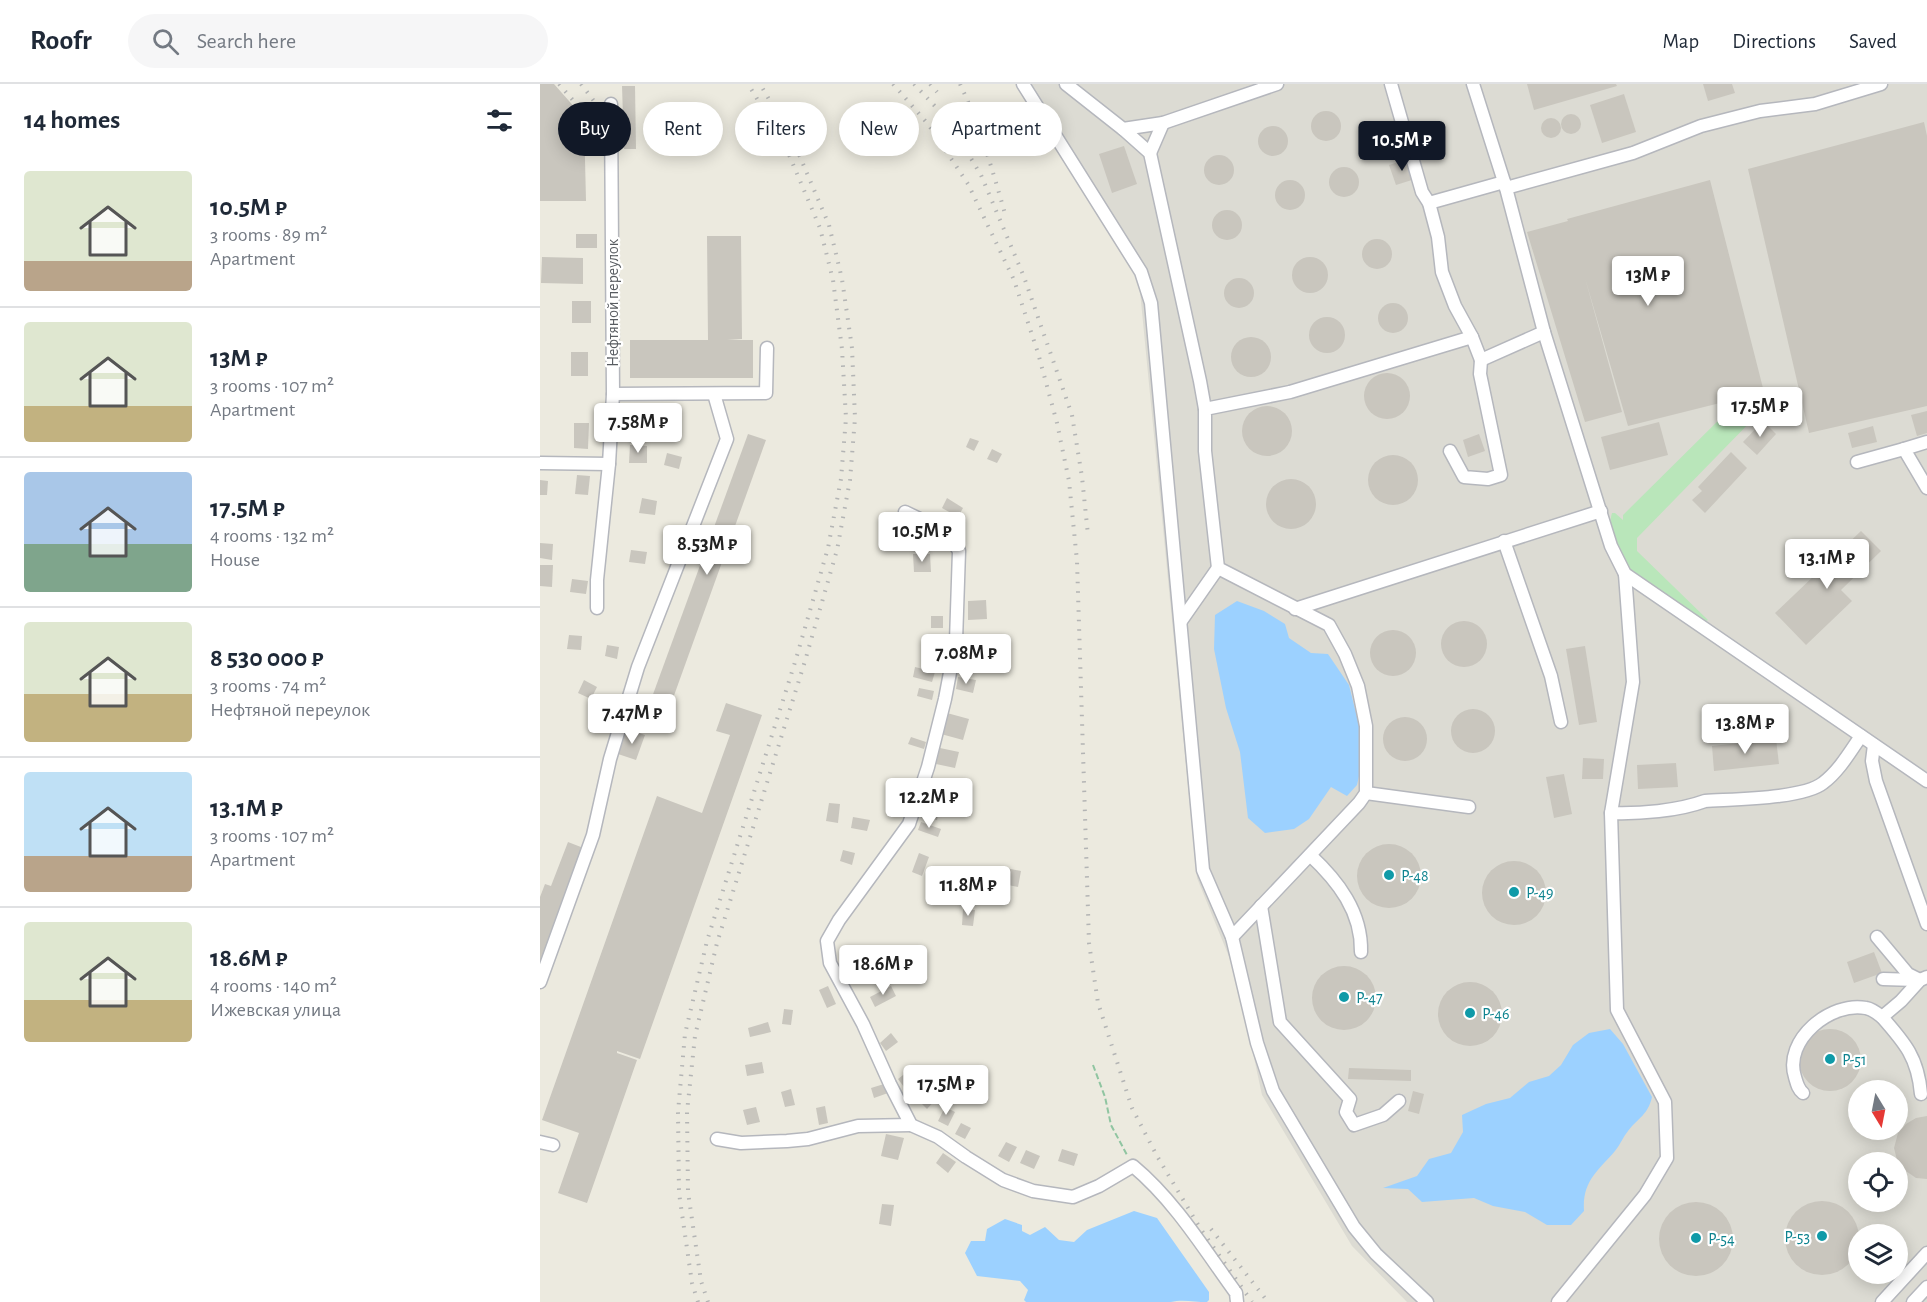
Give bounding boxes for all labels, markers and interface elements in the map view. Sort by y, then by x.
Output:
search box [128,14,548,68]
icon: search [149,25,182,58]
text: Roofr [30,27,92,55]
text: Search here [197,30,296,52]
text: Map [1663,31,1699,52]
text: Directions [1732,31,1816,52]
text: Saved [1849,31,1897,52]
chip: Buy [558,102,631,156]
chip: Rent [643,102,723,156]
chip: Filters [735,102,827,156]
chip: New [839,102,919,156]
chip: Apartment [931,102,1062,156]
icon: filters [483,104,516,137]
text: 14 homes [24,107,120,133]
pin: 10.5M ₽ [1347,121,1457,172]
text: 10.5M ₽ [1372,130,1432,150]
text: 10.5M ₽ [210,194,287,220]
icon: home [72,195,144,267]
text: 3 rooms · 89 m² [210,225,327,245]
street label: Нефтяной переулок [605,238,622,367]
text: Apartment [210,249,295,269]
pin: 13M ₽ [1606,256,1690,307]
text: 13M ₽ [1626,265,1670,285]
text: 13M ₽ [210,345,267,371]
icon: home [72,346,144,418]
text: 3 rooms · 107 m² [210,376,334,396]
pin: 17.5M ₽ [1705,387,1815,438]
text: 17.5M ₽ [1731,396,1789,416]
text: Apartment [210,400,295,420]
pin: 7.58M ₽ [583,403,693,454]
text: 7.58M ₽ [608,412,668,432]
text: 17.5M ₽ [210,495,285,521]
icon: home [72,496,144,568]
pin: 10.5M ₽ [867,512,977,563]
text: 10.5M ₽ [892,521,952,541]
pin: 8.53M ₽ [652,525,762,576]
text: 4 rooms · 132 m² [210,526,334,546]
text: 8.53M ₽ [677,534,737,554]
pin: 13.1M ₽ [1772,539,1882,590]
text: 13.1M ₽ [1799,548,1855,568]
text: House [210,550,260,570]
pin: 7.08M ₽ [911,634,1021,685]
text: 7.08M ₽ [935,643,997,663]
text: 8 530 000 ₽ [210,645,323,671]
icon: home [72,646,144,718]
text: 3 rooms · 74 m² [210,676,326,696]
pin: 7.47M ₽ [577,694,687,745]
text: Нефтяной переулок [210,700,370,720]
text: 7.47M ₽ [602,703,662,723]
pin: 13.8M ₽ [1690,704,1800,755]
text: 13.8M ₽ [1716,713,1774,733]
pin: 12.2M ₽ [874,778,984,829]
text: 12.2M ₽ [900,787,958,807]
text: 13.1M ₽ [210,795,283,821]
icon: home [72,796,144,868]
text: 3 rooms · 107 m² [210,826,334,846]
text: Apartment [210,850,295,870]
pin: 11.8M ₽ [913,866,1023,917]
marker: Р-48 [1382,868,1396,882]
place label: Р-48 [1401,868,1429,884]
text: 11.8M ₽ [939,875,997,895]
marker: Р-49 [1507,885,1521,899]
place label: Р-49 [1526,885,1554,901]
text: 18.6M ₽ [210,945,288,971]
pin: 18.6M ₽ [828,945,938,996]
icon: home [72,946,144,1018]
text: 18.6M ₽ [853,954,913,974]
text: 4 rooms · 140 m² [210,976,337,996]
marker: Р-47 [1337,990,1351,1004]
place label: Р-47 [1356,990,1383,1006]
text: Ижевская улица [210,1000,341,1020]
marker: Р-46 [1463,1006,1477,1020]
place label: Р-46 [1482,1006,1510,1022]
marker: Р-51 [1823,1052,1837,1066]
place label: Р-51 [1842,1052,1867,1068]
pin: 17.5M ₽ [891,1065,1001,1116]
text: 17.5M ₽ [917,1074,975,1094]
north arrow [1848,1080,1908,1140]
map controls [1848,1080,1908,1284]
button: locate [1848,1152,1908,1212]
button: layers [1848,1224,1908,1284]
place label: Р-53 [1784,1229,1810,1245]
marker: Р-53 [1815,1229,1829,1243]
marker: Р-54 [1689,1231,1703,1245]
place label: Р-54 [1708,1231,1735,1247]

